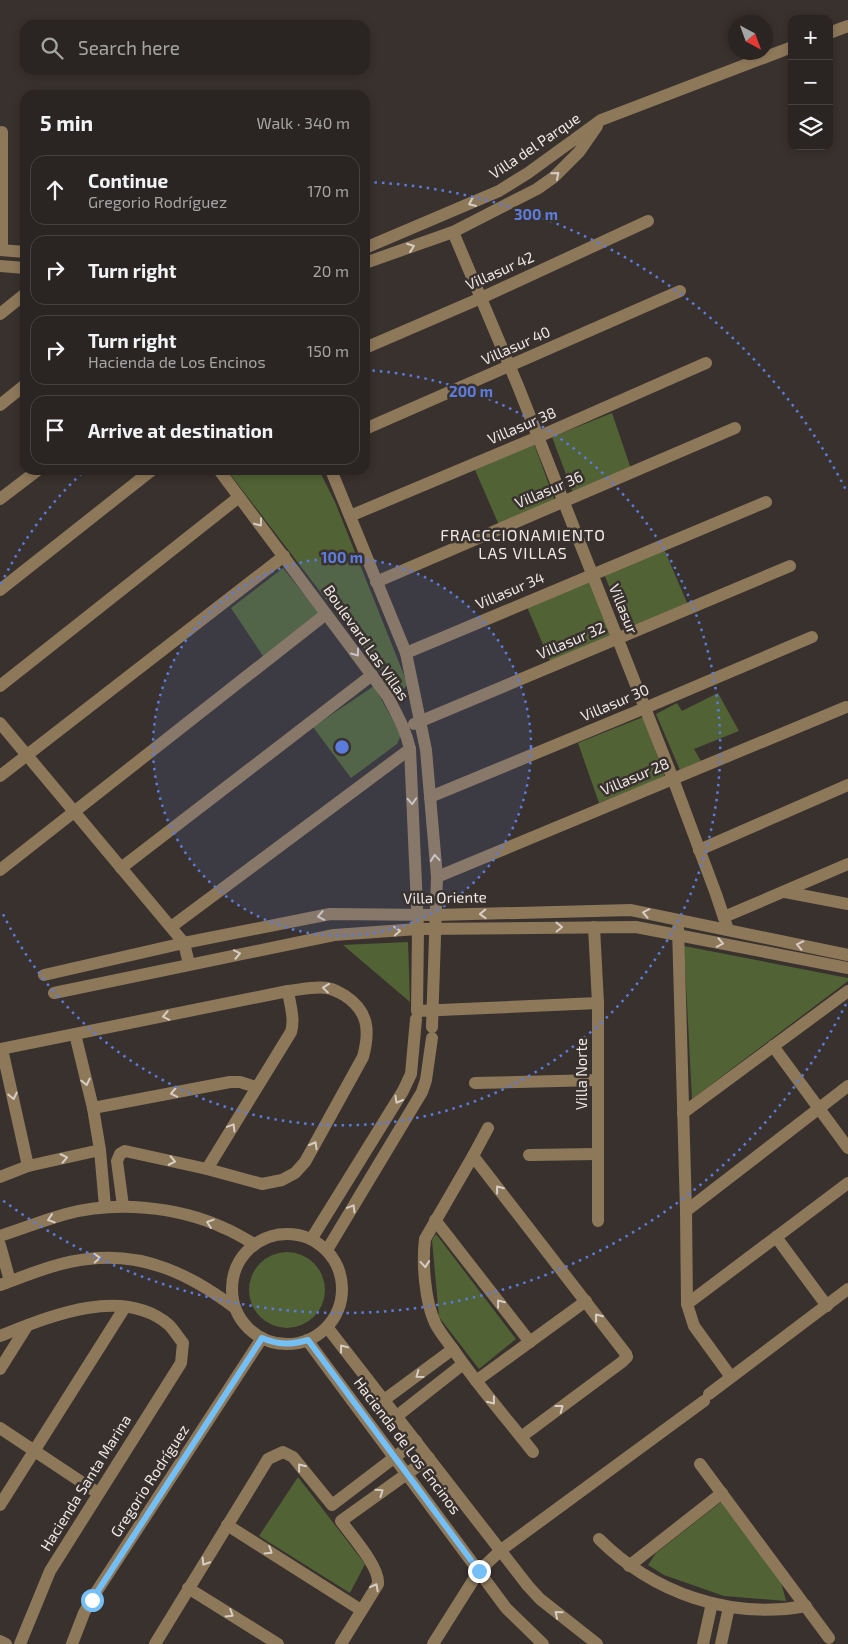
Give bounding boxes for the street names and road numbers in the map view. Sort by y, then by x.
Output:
street label: Villa del Parque [486,108,583,182]
street label: Villasur 42 [463,247,537,293]
street label: Villasur 40 [478,322,553,368]
street label: Villasur 38 [485,403,559,448]
street label: Villasur 36 [512,467,585,511]
street label: Villasur 34 [473,568,547,613]
street label: Boulevard Las Villas [320,581,413,704]
street label: Villasur [606,581,642,636]
street label: Villasur 32 [534,618,607,662]
street label: Villasur 30 [578,680,652,725]
street label: Villasur 28 [598,754,672,799]
street label: Villa Oriente [403,887,487,907]
street label: Villa Norte [572,1038,590,1110]
street label: Hacienda de Los Encinos [351,1374,465,1517]
street label: Hacienda Santa Marina [36,1411,134,1554]
street label: Gregorio Rodríguez [106,1421,192,1540]

